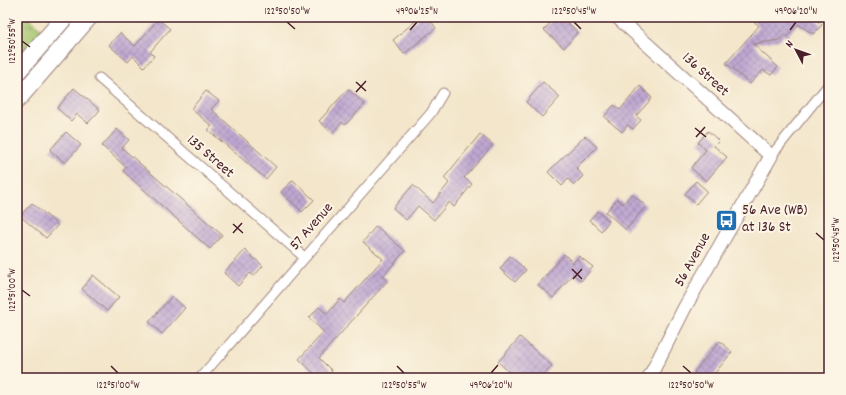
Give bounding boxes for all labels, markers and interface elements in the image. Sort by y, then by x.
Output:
text: 122°50'50"W [264,5,310,19]
text: 49°06'25"N [396,5,438,19]
text: 122°50'45"W [552,5,596,19]
text: 49°06'20"N [775,5,817,19]
text: 122°50'55"W [6,18,20,63]
north arrow [776,30,816,70]
text: N [782,37,798,52]
street label: 136 Street [676,48,734,103]
street label: 135 Street [181,130,239,184]
street label: 57 Avenue [285,198,339,256]
place label: 56 Ave (WB) at 136 St [742,200,808,239]
bus stop icon: 56 Ave (WB) at 136 St [714,207,740,233]
text: 122°50'45"W [830,218,844,262]
street label: 56 Avenue [669,229,717,291]
text: 122°51'00"W [6,268,20,312]
text: 122°51'00"W [96,379,140,393]
text: 122°50'55"W [382,379,427,393]
text: 49°06'20"N [470,379,512,393]
text: 122°50'50"W [668,379,714,393]

